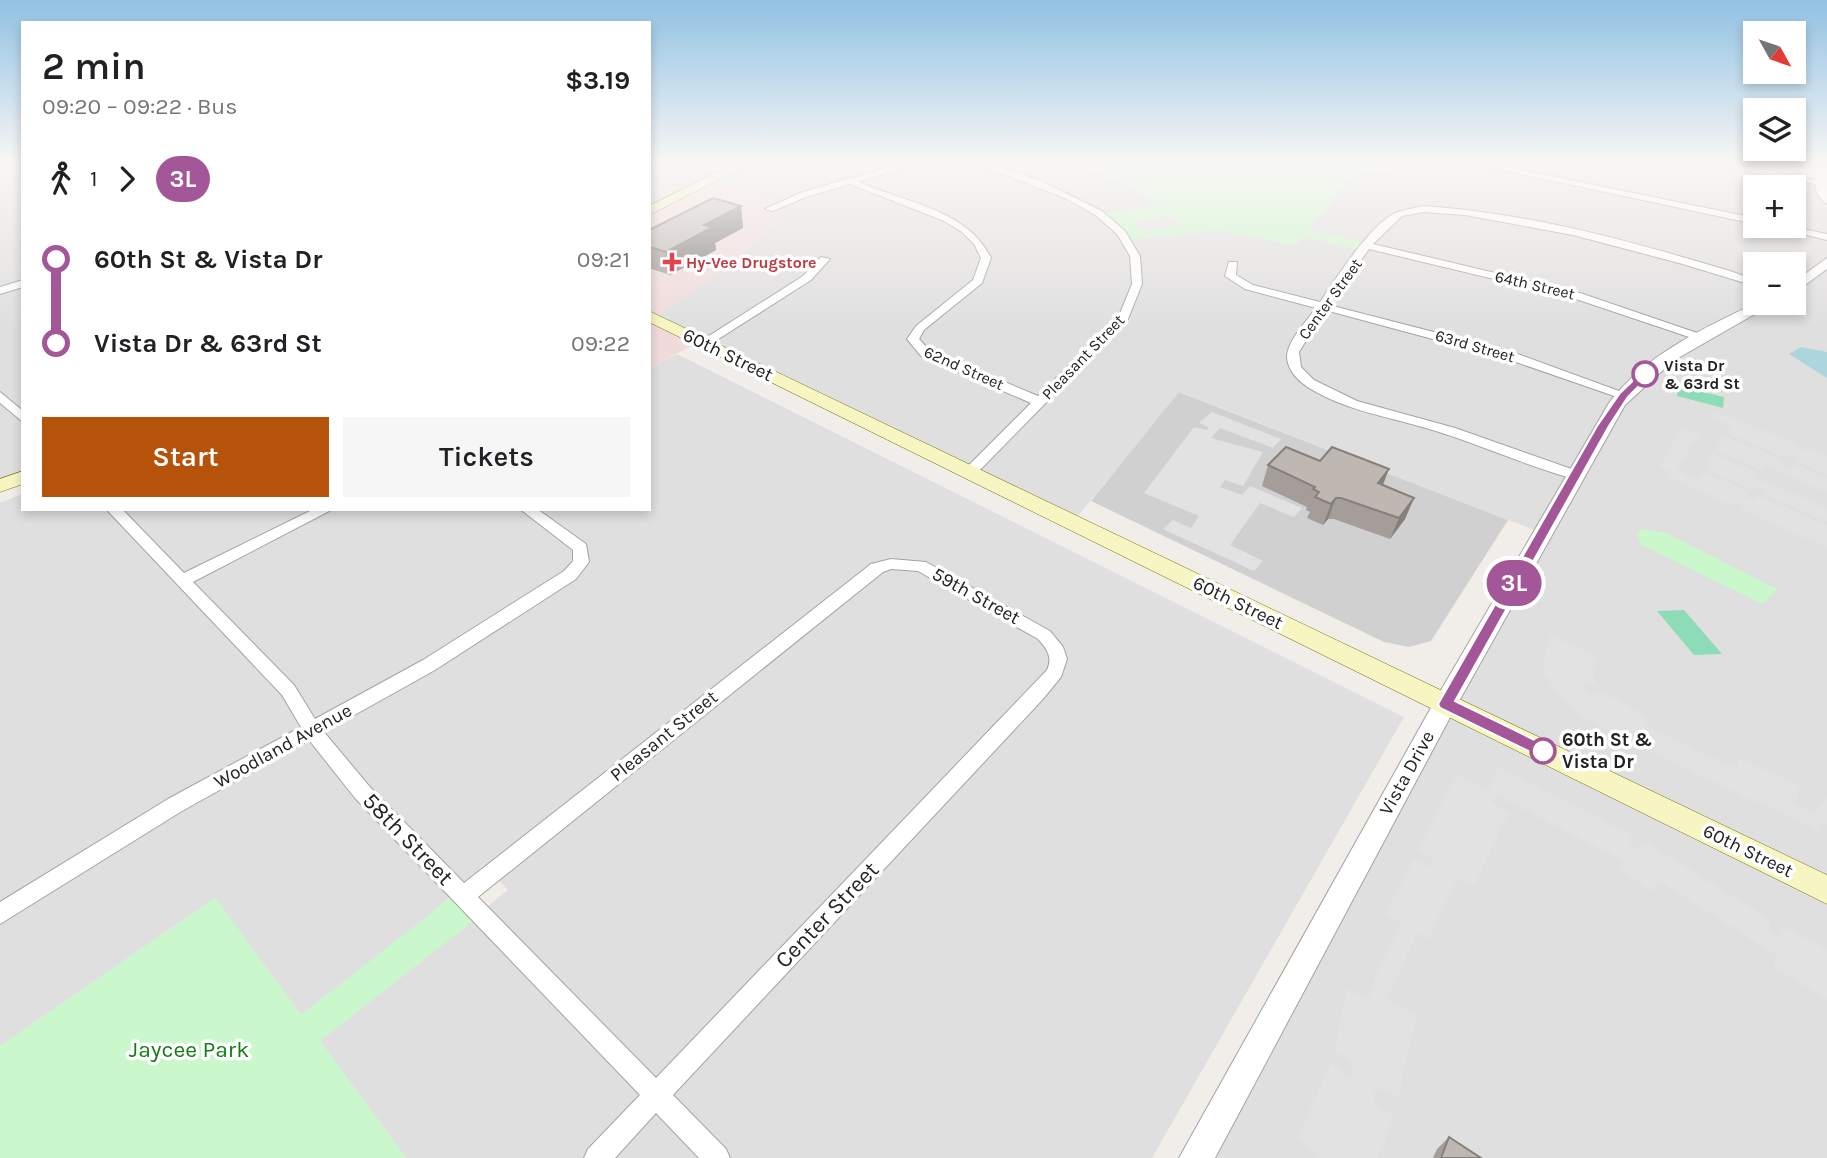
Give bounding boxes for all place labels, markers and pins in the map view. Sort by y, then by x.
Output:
place label: Hy-Vee Drugstore [686,253,817,272]
marker: Hy-Vee Drugstore [664,254,680,270]
place label: Vista Dr & 63rd St [1664,356,1740,393]
marker: Vista Dr & 63rd St [1632,361,1658,387]
place label: 60th St & Vista Dr [1562,729,1652,773]
marker: 60th St & Vista Dr [1530,738,1556,764]

